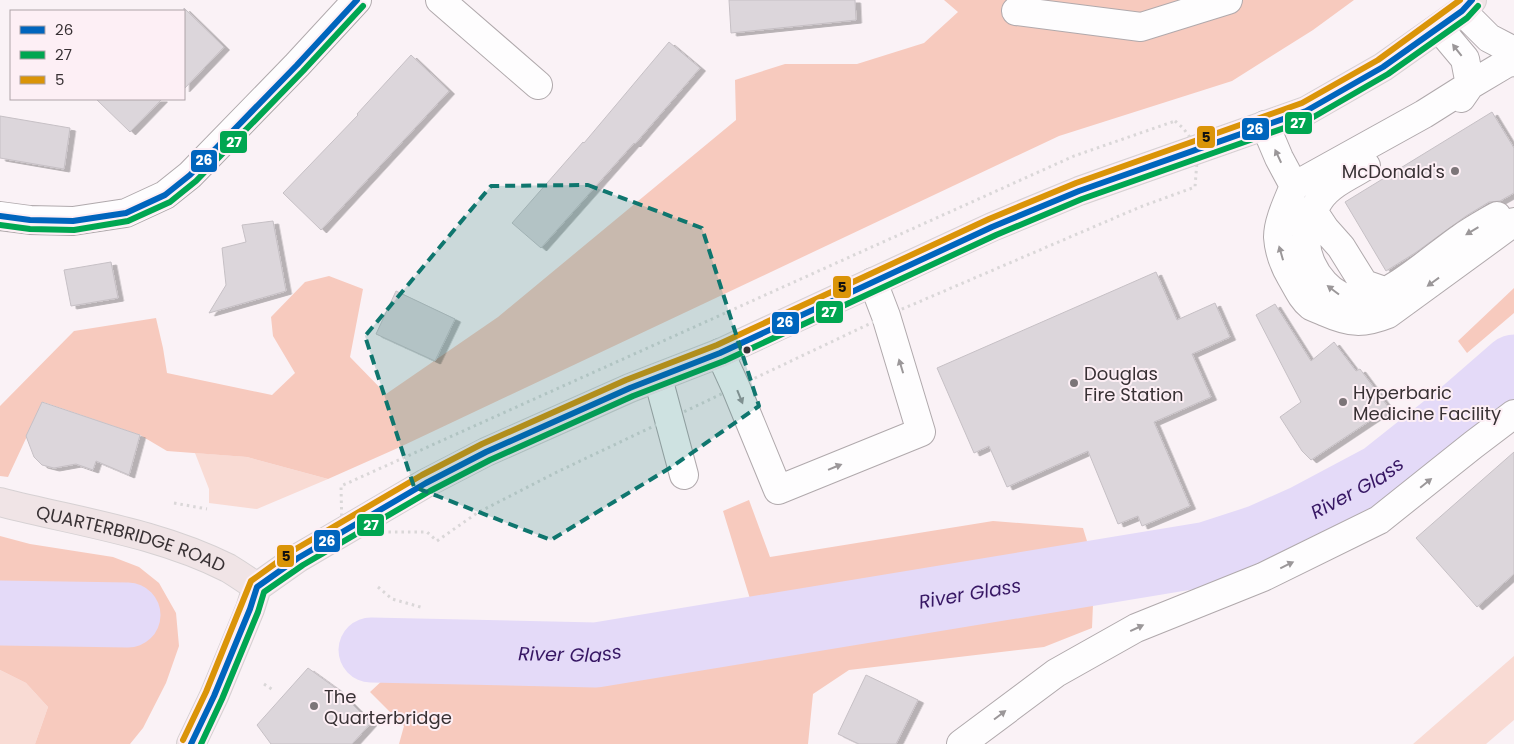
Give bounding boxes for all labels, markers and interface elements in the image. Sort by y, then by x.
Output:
legend [10,10,185,100]
text: 26 [55,19,73,40]
text: 27 [55,44,72,65]
one-way arrow [1452,44,1463,57]
text: 5 [55,69,64,90]
line badge: 27 [1284,111,1313,135]
text: 27 [1290,113,1306,133]
line badge: 26 [1241,117,1270,141]
text: 26 [1247,119,1264,139]
line badge: 5 [1196,125,1216,149]
text: 5 [1201,127,1211,147]
line badge: 27 [219,130,248,154]
text: 27 [226,132,242,152]
line badge: 26 [190,149,218,173]
one-way arrow [1274,149,1282,163]
text: 26 [196,150,213,170]
place label: McDonald's [1342,159,1445,184]
marker: McDonald's [1449,165,1461,177]
one-way arrow [1466,226,1479,235]
one-way arrow [1277,245,1285,260]
line badge: 5 [832,275,852,299]
text: 5 [837,277,847,297]
one-way arrow [1426,277,1440,287]
one-way arrow [1326,285,1340,295]
line badge: 27 [815,300,844,324]
text: 27 [821,302,837,322]
line badge: 26 [771,311,800,335]
text: 26 [777,312,794,332]
unlabelled marker [742,345,752,355]
one-way arrow [897,359,905,374]
place label: Douglas Fire Station [1084,361,1184,407]
marker: Douglas Fire Station [1068,377,1080,389]
place label: Hyperbaric Medicine Facility [1353,380,1501,426]
one-way arrow [736,390,744,404]
marker: Hyperbaric Medicine Facility [1337,396,1349,408]
water label: River Glass [1306,450,1409,525]
one-way arrow [828,463,842,471]
one-way arrow [1419,477,1432,488]
street label: QUARTERBRIDGE ROAD [34,499,230,578]
line badge: 27 [356,513,385,537]
text: 27 [363,515,379,535]
line badge: 26 [313,529,341,553]
text: 26 [319,531,336,551]
line badge: 5 [276,544,295,568]
text: 5 [281,546,291,566]
one-way arrow [1280,561,1294,569]
water label: River Glass [917,572,1023,615]
one-way arrow [1130,624,1144,632]
water label: River Glass [518,637,624,669]
place label: The Quarterbridge [324,684,452,730]
marker: The Quarterbridge [308,700,320,712]
one-way arrow [993,710,1007,720]

